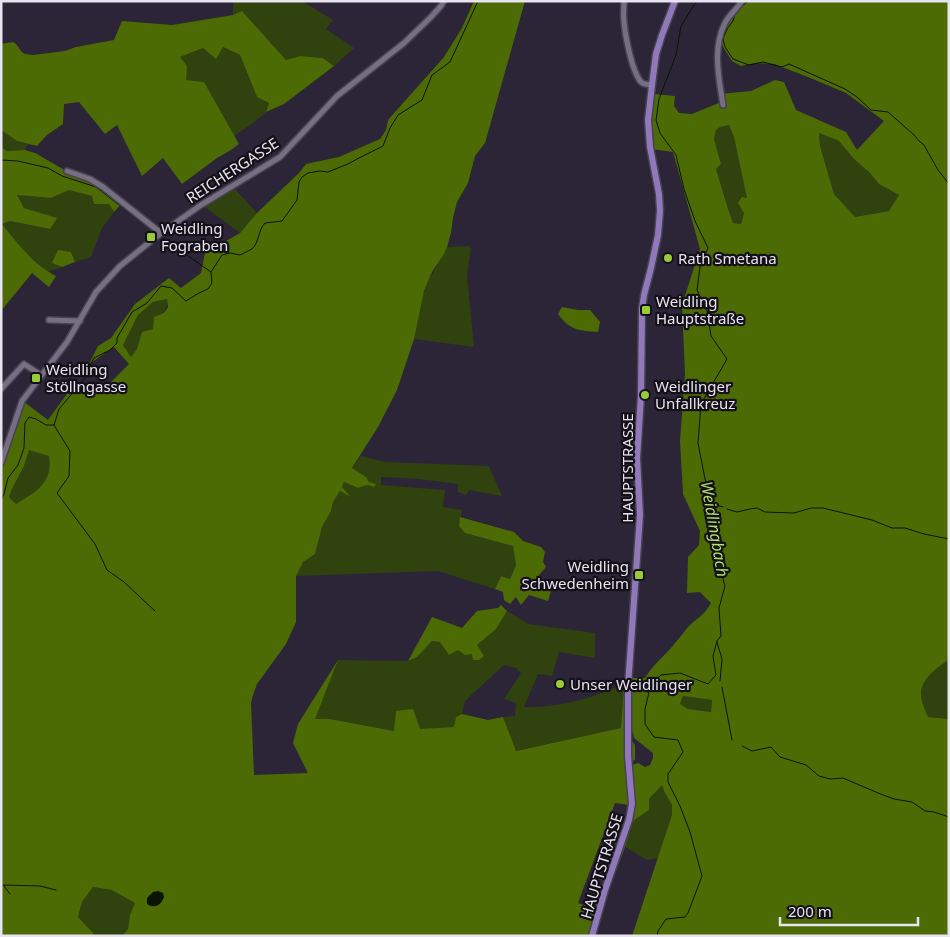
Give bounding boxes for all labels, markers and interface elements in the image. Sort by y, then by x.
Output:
street label: REICHERGASSE [182,133,282,207]
place label: Weidling Fograben [161,218,228,255]
marker: Weidling Fograben [145,231,157,243]
place label: Rath Smetana [678,248,777,268]
marker: Rath Smetana [662,252,674,264]
place label: Weidling Hauptstraße [656,291,744,328]
marker: Weidling Hauptstraße [640,304,652,316]
place label: Weidling Stöllngasse [46,359,126,396]
marker: Weidling Stöllngasse [30,372,42,384]
place label: Weidlinger Unfallkreuz [655,376,735,413]
marker: Weidlinger Unfallkreuz [639,389,651,401]
street label: HAUPTSTRASSE [617,413,637,523]
water label: Weidlingbach [696,480,734,578]
place label: Weidling Schwedenheim [521,556,629,593]
marker: Weidling Schwedenheim [633,569,645,581]
place label: Unser Weidlinger [570,674,692,694]
marker: Unser Weidlinger [554,678,566,690]
street label: HAUPTSTRASSE [575,811,627,921]
scale bar [780,894,918,926]
text: 200 m [788,901,832,921]

